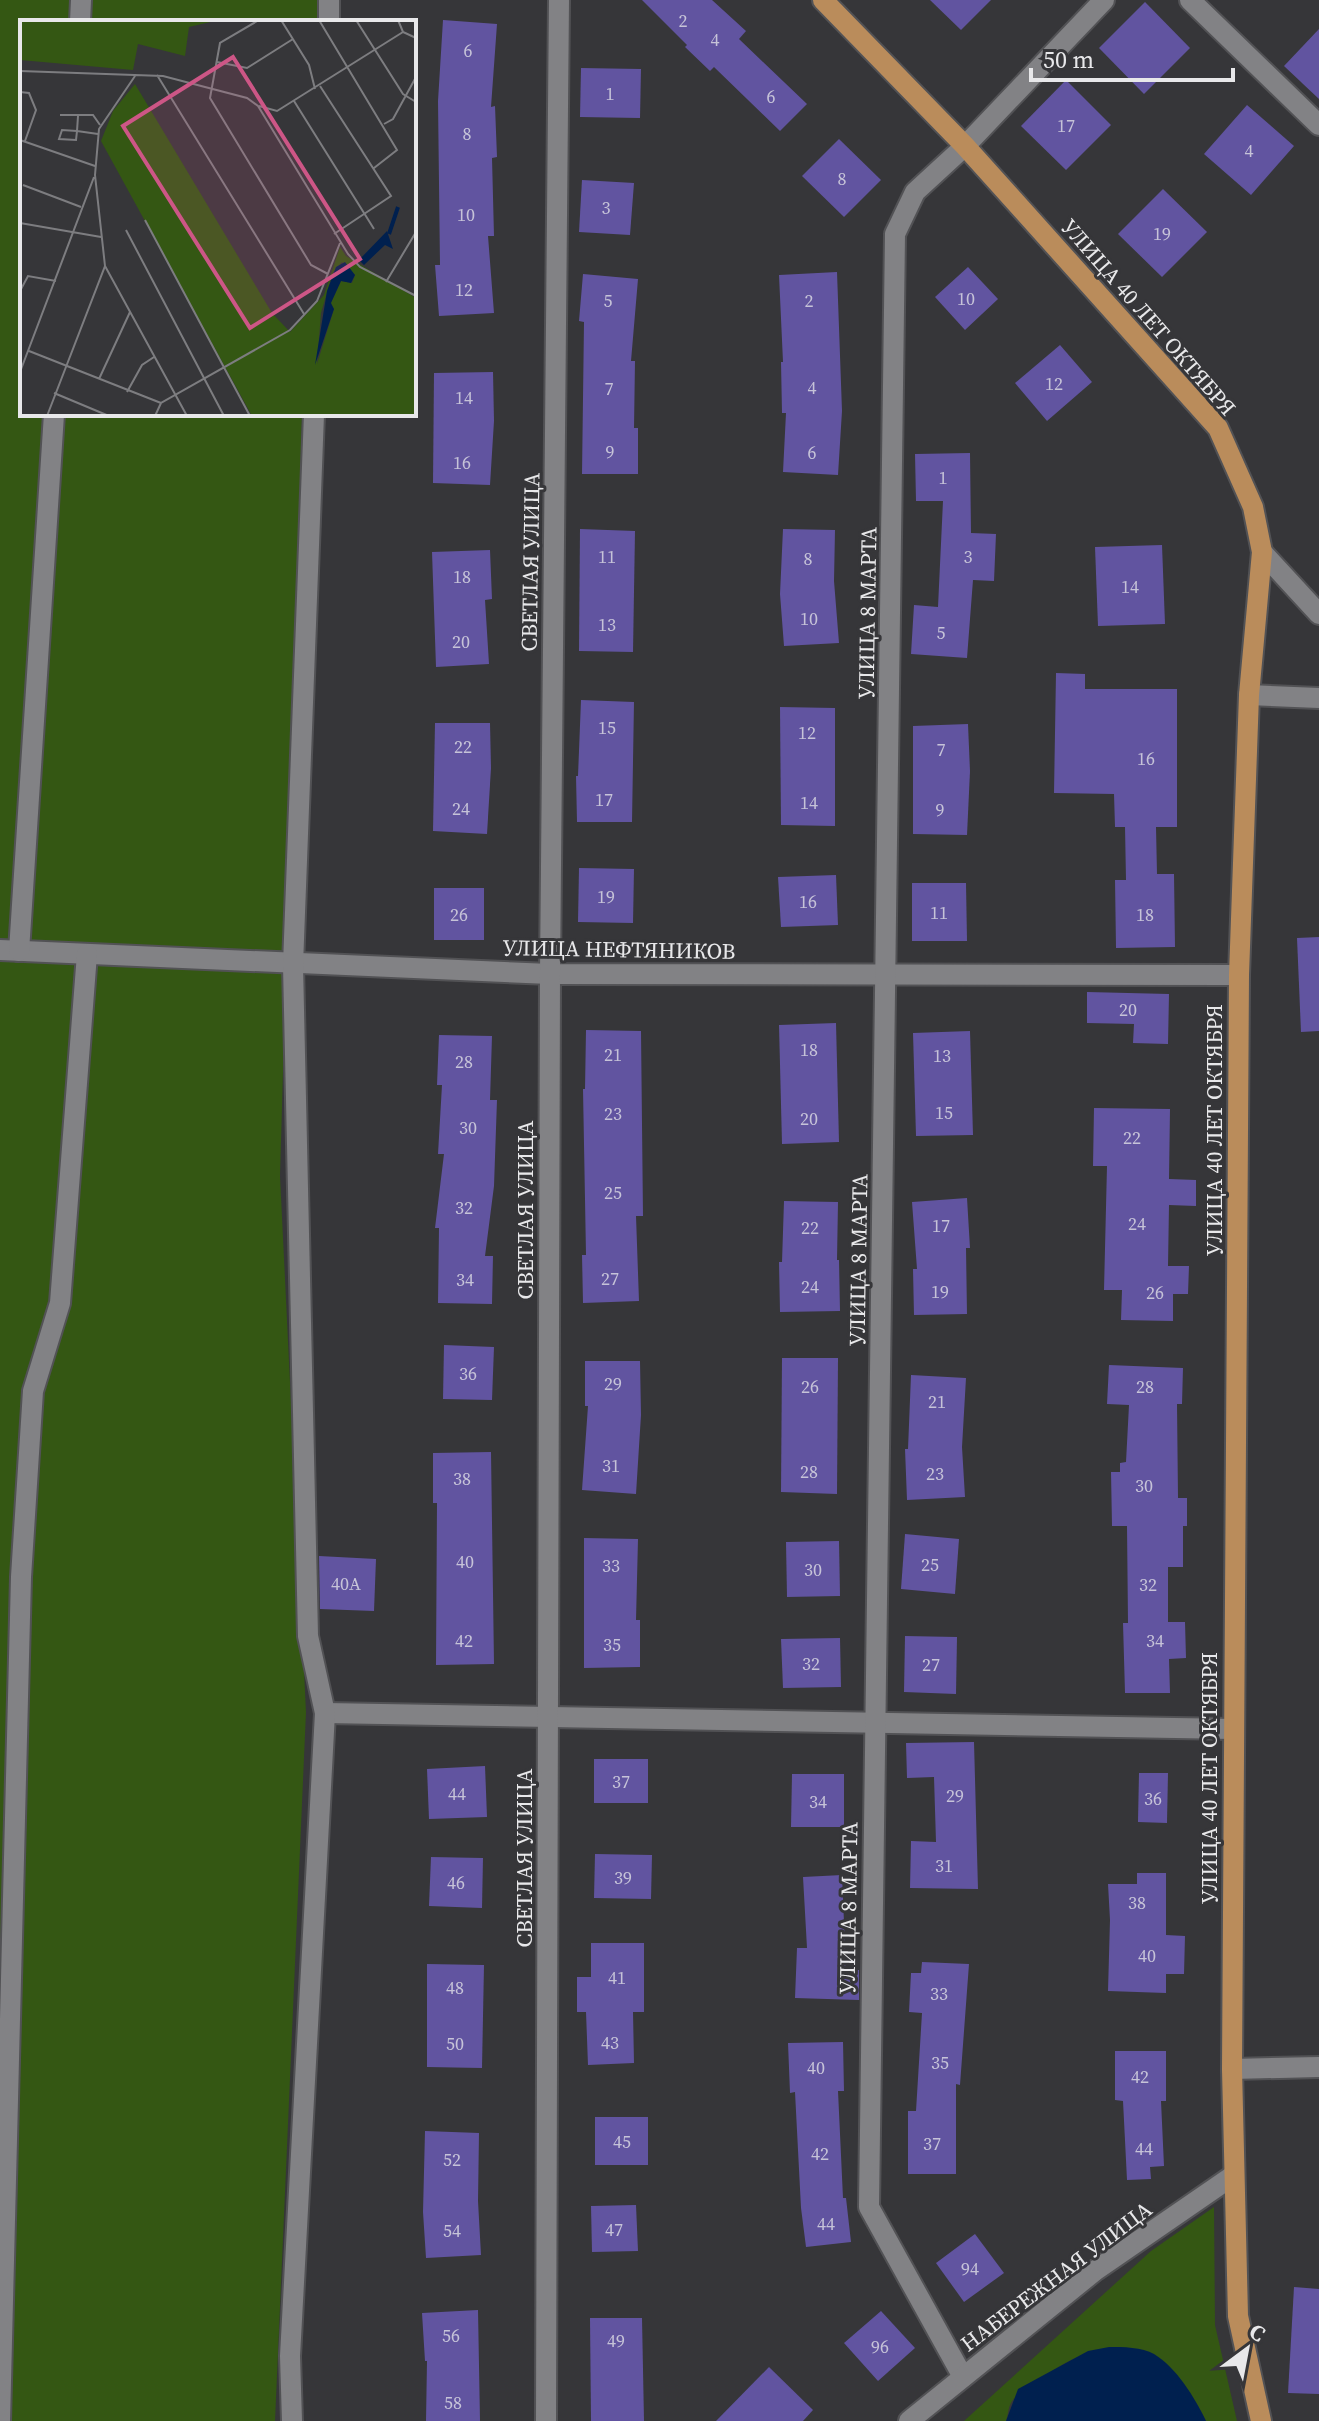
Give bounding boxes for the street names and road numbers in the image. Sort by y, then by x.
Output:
street label: УЛИЦА 40 ЛЕТ ОКТЯБРЯ [1055,212,1243,422]
street label: СВЕТЛАЯ УЛИЦА [513,472,547,652]
street label: УЛИЦА 8 МАРТА [850,526,884,699]
street label: УЛИЦА НЕФТЯНИКОВ [502,932,736,966]
street label: УЛИЦА 40 ЛЕТ ОКТЯБРЯ [1199,1004,1229,1256]
street label: СВЕТЛАЯ УЛИЦА [510,1120,540,1300]
street label: УЛИЦА 8 МАРТА [841,1173,875,1346]
street label: УЛИЦА 40 ЛЕТ ОКТЯБРЯ [1194,1652,1224,1904]
street label: СВЕТЛАЯ УЛИЦА [509,1768,539,1948]
street label: УЛИЦА 8 МАРТА [831,1821,865,1994]
street label: НАБЕРЕЖНАЯ УЛИЦА [954,2194,1158,2358]

